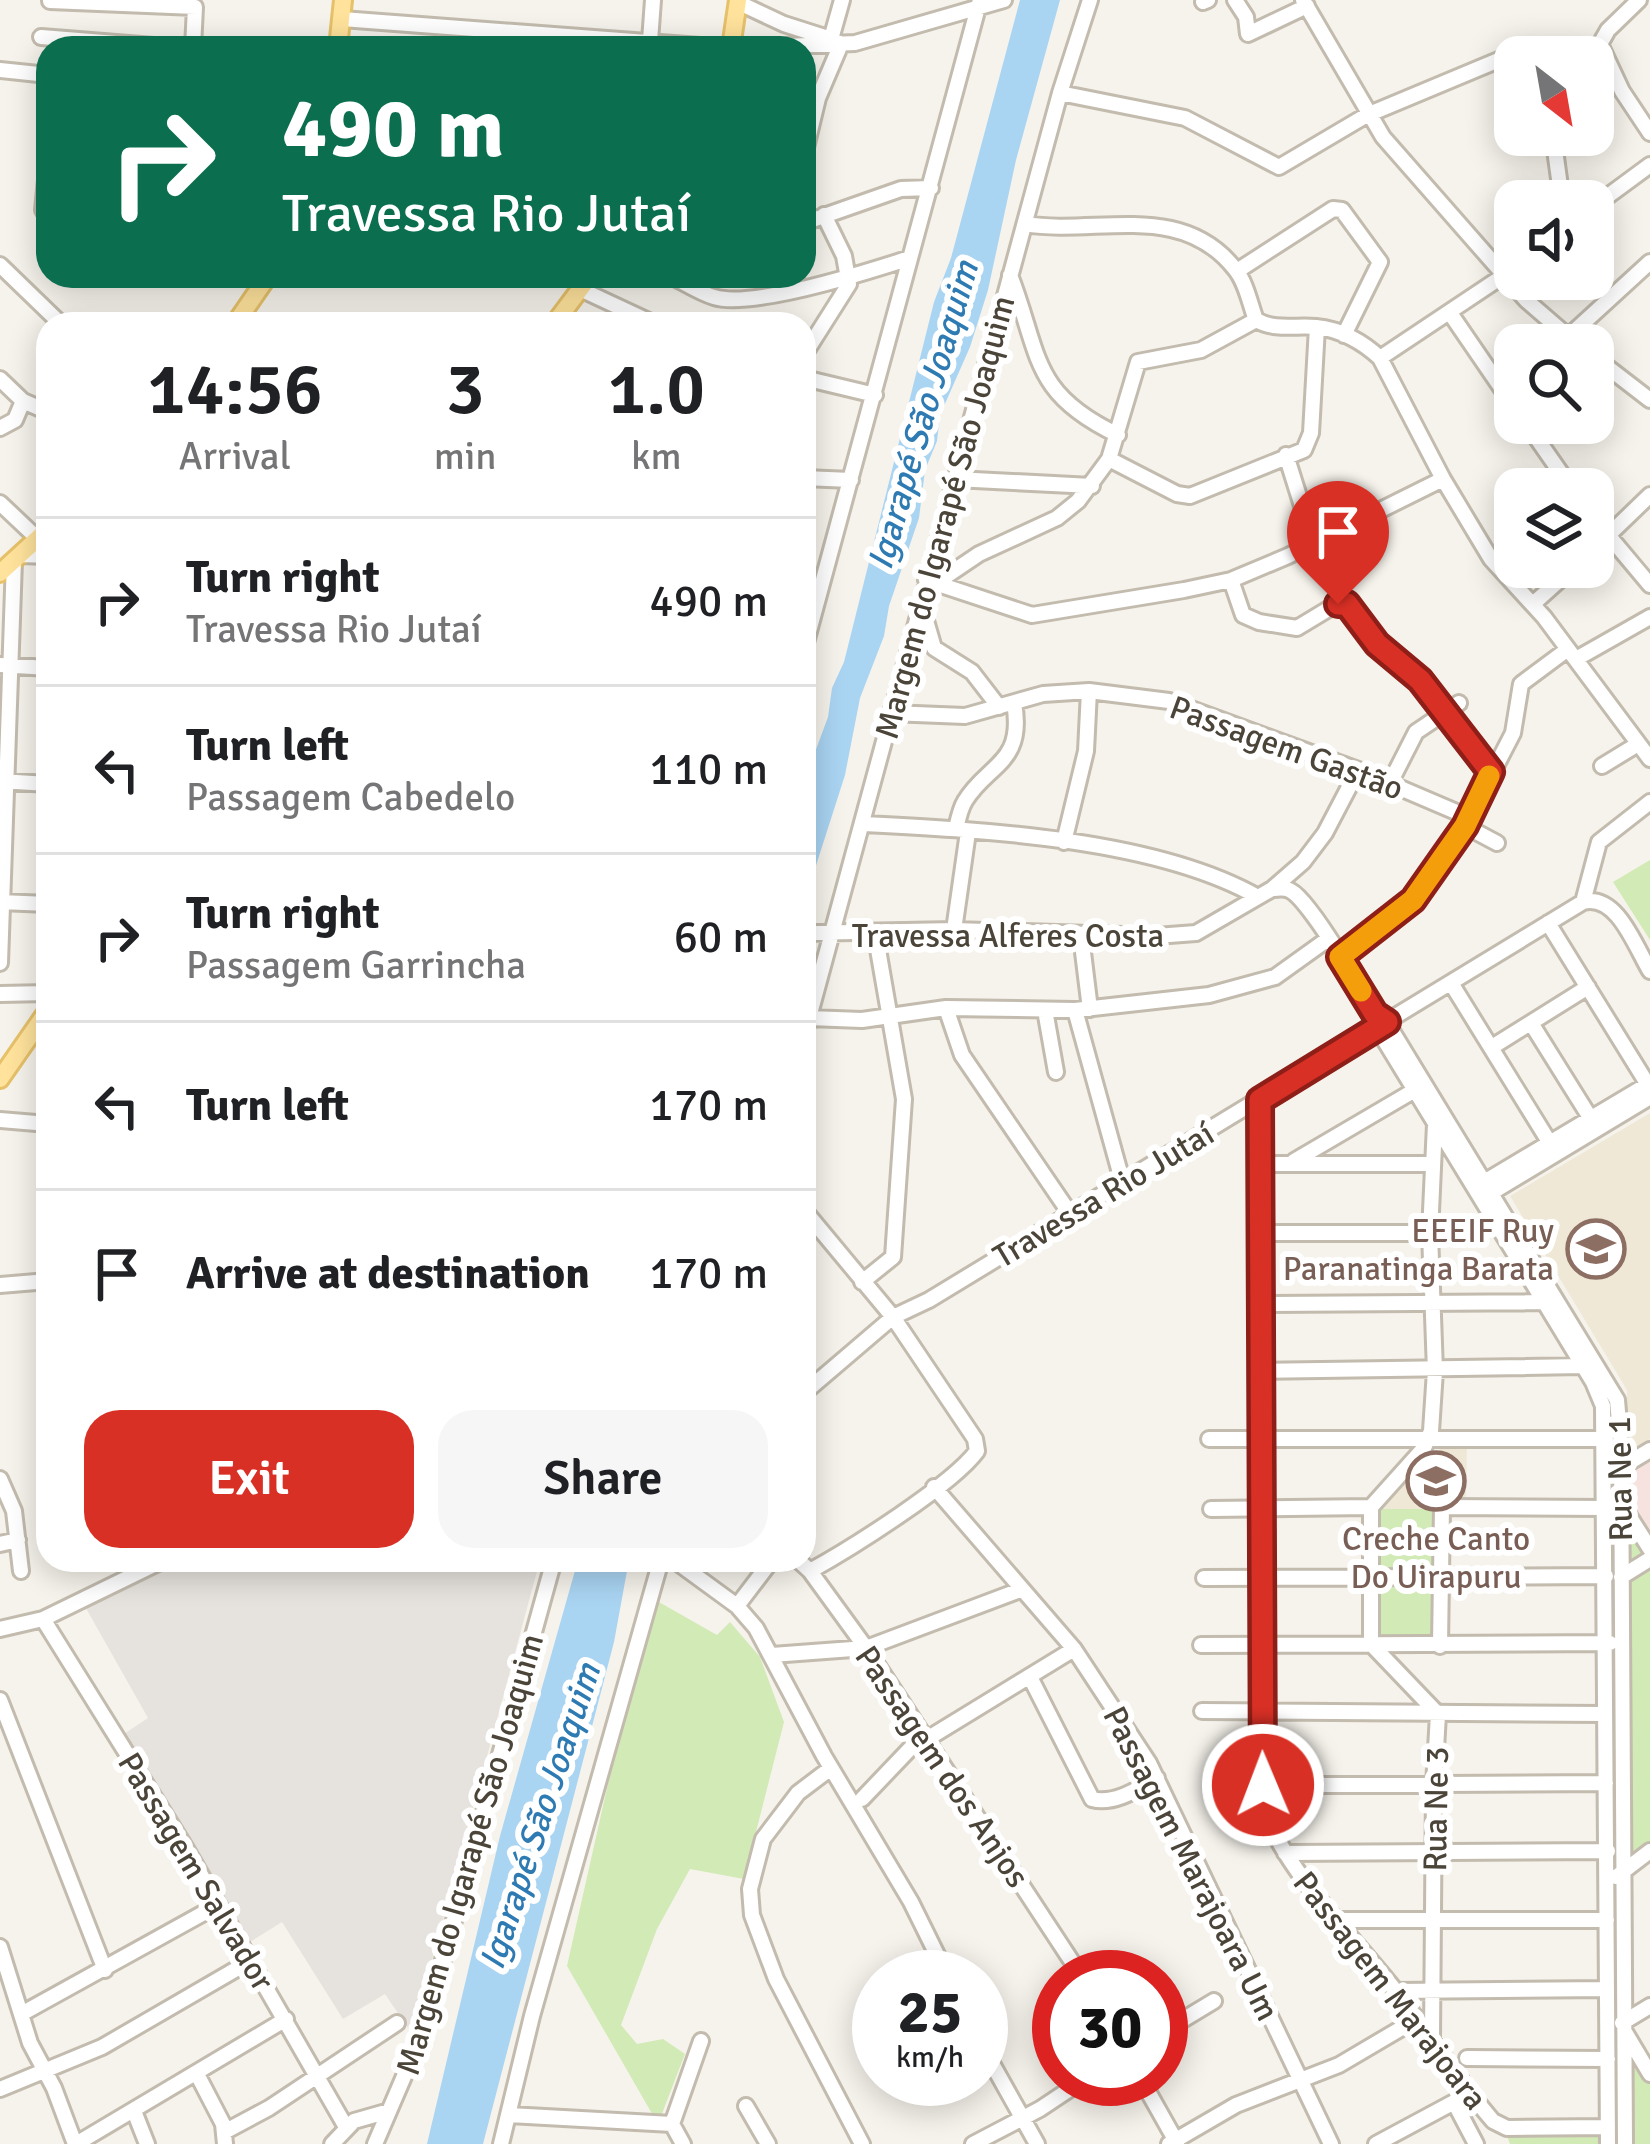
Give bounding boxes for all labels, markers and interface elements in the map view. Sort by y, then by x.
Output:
north arrow [1494,36,1614,156]
map controls [1494,36,1614,588]
text: 490 m [282,77,504,181]
icon: right [84,84,240,240]
text: Travessa Rio Jutaí [282,180,691,247]
button: sound [1494,180,1614,300]
water label: Igarapé São Joaquim [858,255,989,575]
street label: Margem do Igarapé São Joaquim [867,291,1024,743]
button: search [1494,324,1614,444]
text: 14:56 [147,345,323,434]
text: 3 [446,345,485,434]
text: 1.0 [607,345,705,434]
text: Arrival [179,432,291,480]
text: min [434,432,497,480]
text: km [631,432,682,480]
button: layers [1494,468,1614,588]
pin [1287,481,1389,604]
icon: arrive [1305,499,1371,565]
text: Turn right [186,550,380,605]
icon: right [84,569,150,635]
text: 490 m [649,574,768,629]
text: Travessa Rio Jutaí [186,605,482,653]
street label: Passagem Gastão [1164,687,1409,810]
text: Turn left [186,718,349,773]
icon: left [84,737,150,803]
text: 110 m [649,742,768,797]
text: Passagem Cabedelo [186,773,515,821]
text: Turn right [186,886,380,941]
icon: right [84,905,150,971]
text: 60 m [674,910,768,965]
street label: Travessa Alferes Costa [852,916,1164,957]
text: Passagem Garrincha [186,941,526,989]
icon: left [84,1073,150,1139]
text: Turn left [186,1078,349,1133]
text: 170 m [649,1078,768,1133]
street label: Travessa Rio Jutaí [986,1113,1222,1277]
place label: EEEIF Ruy Paranatinga Barata [1283,1211,1555,1290]
school or university icon: EEEIF Ruy Paranatinga Barata [1565,1218,1627,1280]
icon: arrive [84,1241,150,1307]
text: Arrive at destination [186,1246,590,1301]
text: 170 m [649,1246,768,1301]
button: Exit [84,1410,414,1548]
button: Share [438,1410,768,1548]
street label: Rua Ne 1 [1599,1416,1642,1542]
school or university icon: Creche Canto Do Uirapuru [1405,1450,1467,1512]
place label: Creche Canto Do Uirapuru [1342,1519,1530,1598]
street label: Margem do Igarapé São Joaquim [388,1629,553,2080]
street label: Passagem dos Anjos [846,1638,1038,1896]
water label: Igarapé São Joaquim [470,1657,611,1975]
street label: Passagem Marajoara Um [1094,1700,1288,2028]
position arrow [1200,1722,1326,1848]
street label: Passagem Salvador [108,1745,283,1998]
street label: Rua Ne 3 [1415,1746,1458,1872]
street label: Passagem Marajoara [1284,1863,1496,2118]
speed limit sign: 30 [1032,1950,1188,2106]
text: 25 [898,1976,962,2050]
text: km/h [896,2039,964,2076]

